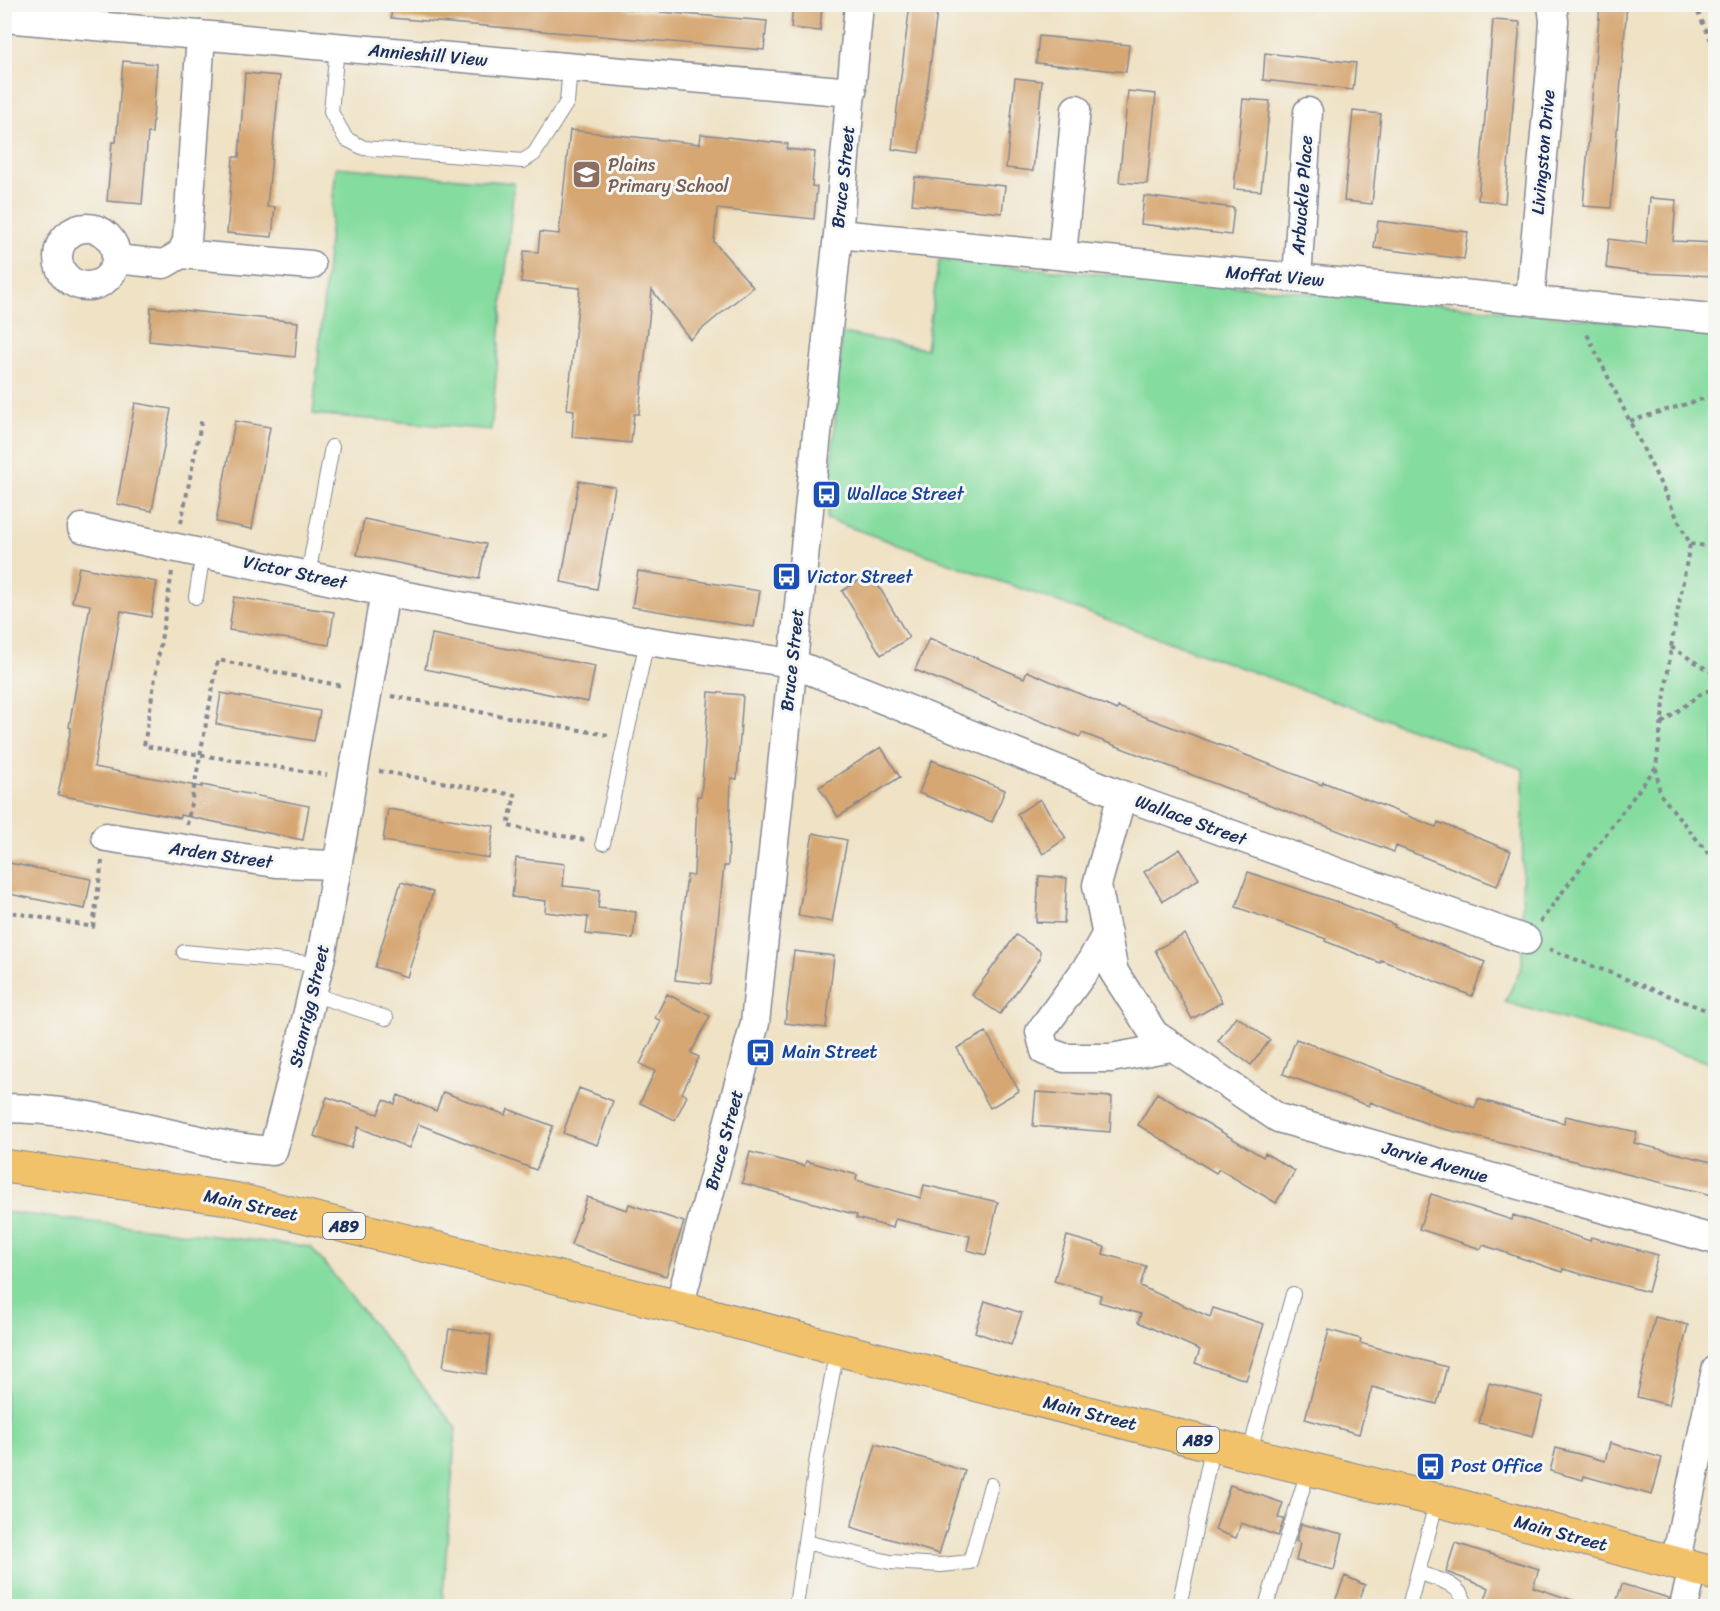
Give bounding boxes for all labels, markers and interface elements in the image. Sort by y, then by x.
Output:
street label: Annieshill View [366,34,489,76]
street label: Livingston Drive [1522,88,1564,216]
street label: Bruce Street [822,124,864,230]
street label: Arbuckle Place [1282,134,1322,257]
place label: Plains Primary School [608,149,730,202]
school or university icon: Plains Primary School [571,159,603,191]
street label: Moffat View [1224,256,1326,296]
bus stop icon: Wallace Street [810,478,842,510]
place label: Wallace Street [847,478,965,510]
street label: Victor Street [240,545,351,599]
bus stop icon: Victor Street [770,561,802,593]
place label: Victor Street [807,561,913,593]
street label: Bruce Street [771,607,813,713]
street label: Wallace Street [1131,785,1252,855]
street label: Arden Street [166,832,276,878]
street label: Stanrigg Street [279,941,339,1071]
bus stop icon: Main Street [745,1036,777,1068]
place label: Main Street [782,1036,878,1068]
street label: Bruce Street [695,1086,753,1194]
street label: Jarvie Avenue [1377,1131,1492,1192]
street label: Main Street [201,1179,301,1231]
road number: A89 [323,1213,365,1239]
street label: Main Street [1040,1386,1140,1440]
road number: A89 [1177,1427,1219,1453]
bus stop icon: Post Office [1414,1450,1446,1482]
place label: Post Office [1451,1450,1543,1482]
street label: Main Street [1511,1505,1611,1561]

